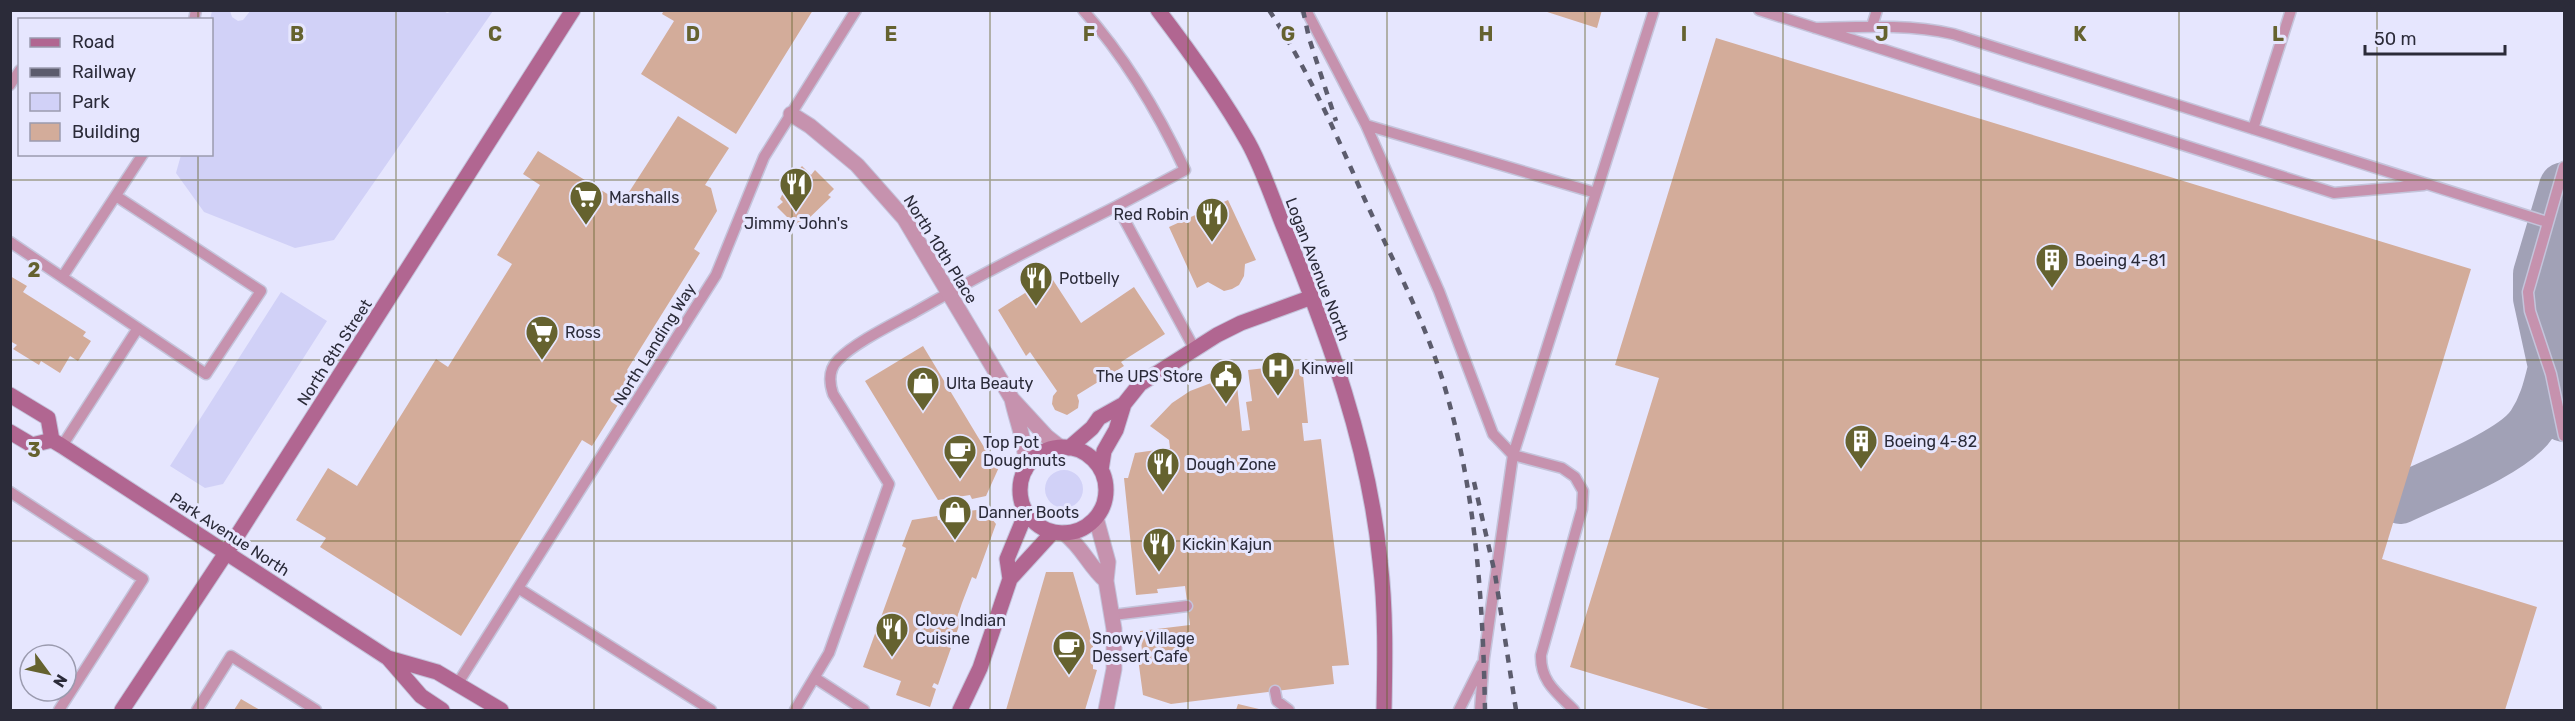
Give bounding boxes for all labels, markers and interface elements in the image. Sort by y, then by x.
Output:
legend [18,18,213,156]
scale bar [2365,18,2504,56]
text: B [290,22,304,46]
text: C [488,22,502,46]
text: D [686,22,700,46]
text: E [885,22,897,46]
text: F [1083,22,1095,46]
text: G [1281,22,1295,46]
text: H [1479,22,1493,46]
text: I [1681,22,1687,46]
text: J [1875,22,1889,46]
text: K [2073,22,2087,46]
text: L [2272,22,2284,46]
text: 50 m [2374,28,2417,50]
text: Road [72,31,115,53]
text: Railway [72,61,136,83]
text: Park [72,91,110,113]
text: Building [72,121,140,143]
restaurant icon: Jimmy John's [778,166,814,213]
supermarket icon: Marshalls [568,179,604,226]
place label: Marshalls [609,188,679,207]
street label: North 10th Place [900,192,982,307]
street label: Logan Avenue North [1281,195,1354,344]
restaurant icon: Red Robin [1194,196,1230,243]
place label: Red Robin [1114,205,1189,224]
place label: Jimmy John's [744,214,848,233]
building icon: Boeing 4-81 [2034,242,2070,289]
place label: Boeing 4-81 [2075,251,2166,270]
text: 2 [28,258,41,282]
restaurant icon: Potbelly [1018,260,1054,307]
place label: Potbelly [1059,269,1120,288]
street label: North Landing Way [609,280,700,409]
street label: North 8th Street [293,296,376,409]
supermarket icon: Ross [524,314,560,361]
place label: Ross [565,323,601,342]
hospital icon: Kinwell [1260,350,1296,397]
public building icon: The UPS Store [1208,358,1244,405]
place label: Kinwell [1301,359,1353,378]
shop icon: Ulta Beauty [905,365,941,412]
place label: The UPS Store [1096,367,1203,386]
place label: Ulta Beauty [946,374,1033,393]
building icon: Boeing 4-82 [1843,423,1879,470]
place label: Boeing 4-82 [1884,432,1977,451]
cafe icon: Top Pot Doughnuts [942,433,978,480]
place label: Top Pot Doughnuts [983,433,1066,470]
text: 3 [27,438,41,462]
restaurant icon: Dough Zone [1145,446,1181,493]
place label: Dough Zone [1186,455,1276,474]
street label: Park Avenue North [166,489,293,580]
shop icon: Danner Boots [937,494,973,541]
place label: Danner Boots [978,503,1079,522]
restaurant icon: Kickin Kajun [1141,526,1177,573]
place label: Kickin Kajun [1182,535,1272,554]
restaurant icon: Clove Indian Cuisine [874,611,910,658]
place label: Clove Indian Cuisine [915,611,1006,648]
cafe icon: Snowy Village Dessert Cafe [1051,629,1087,676]
place label: Snowy Village Dessert Cafe [1092,629,1195,666]
north arrow [18,643,78,703]
text: N [49,671,71,691]

